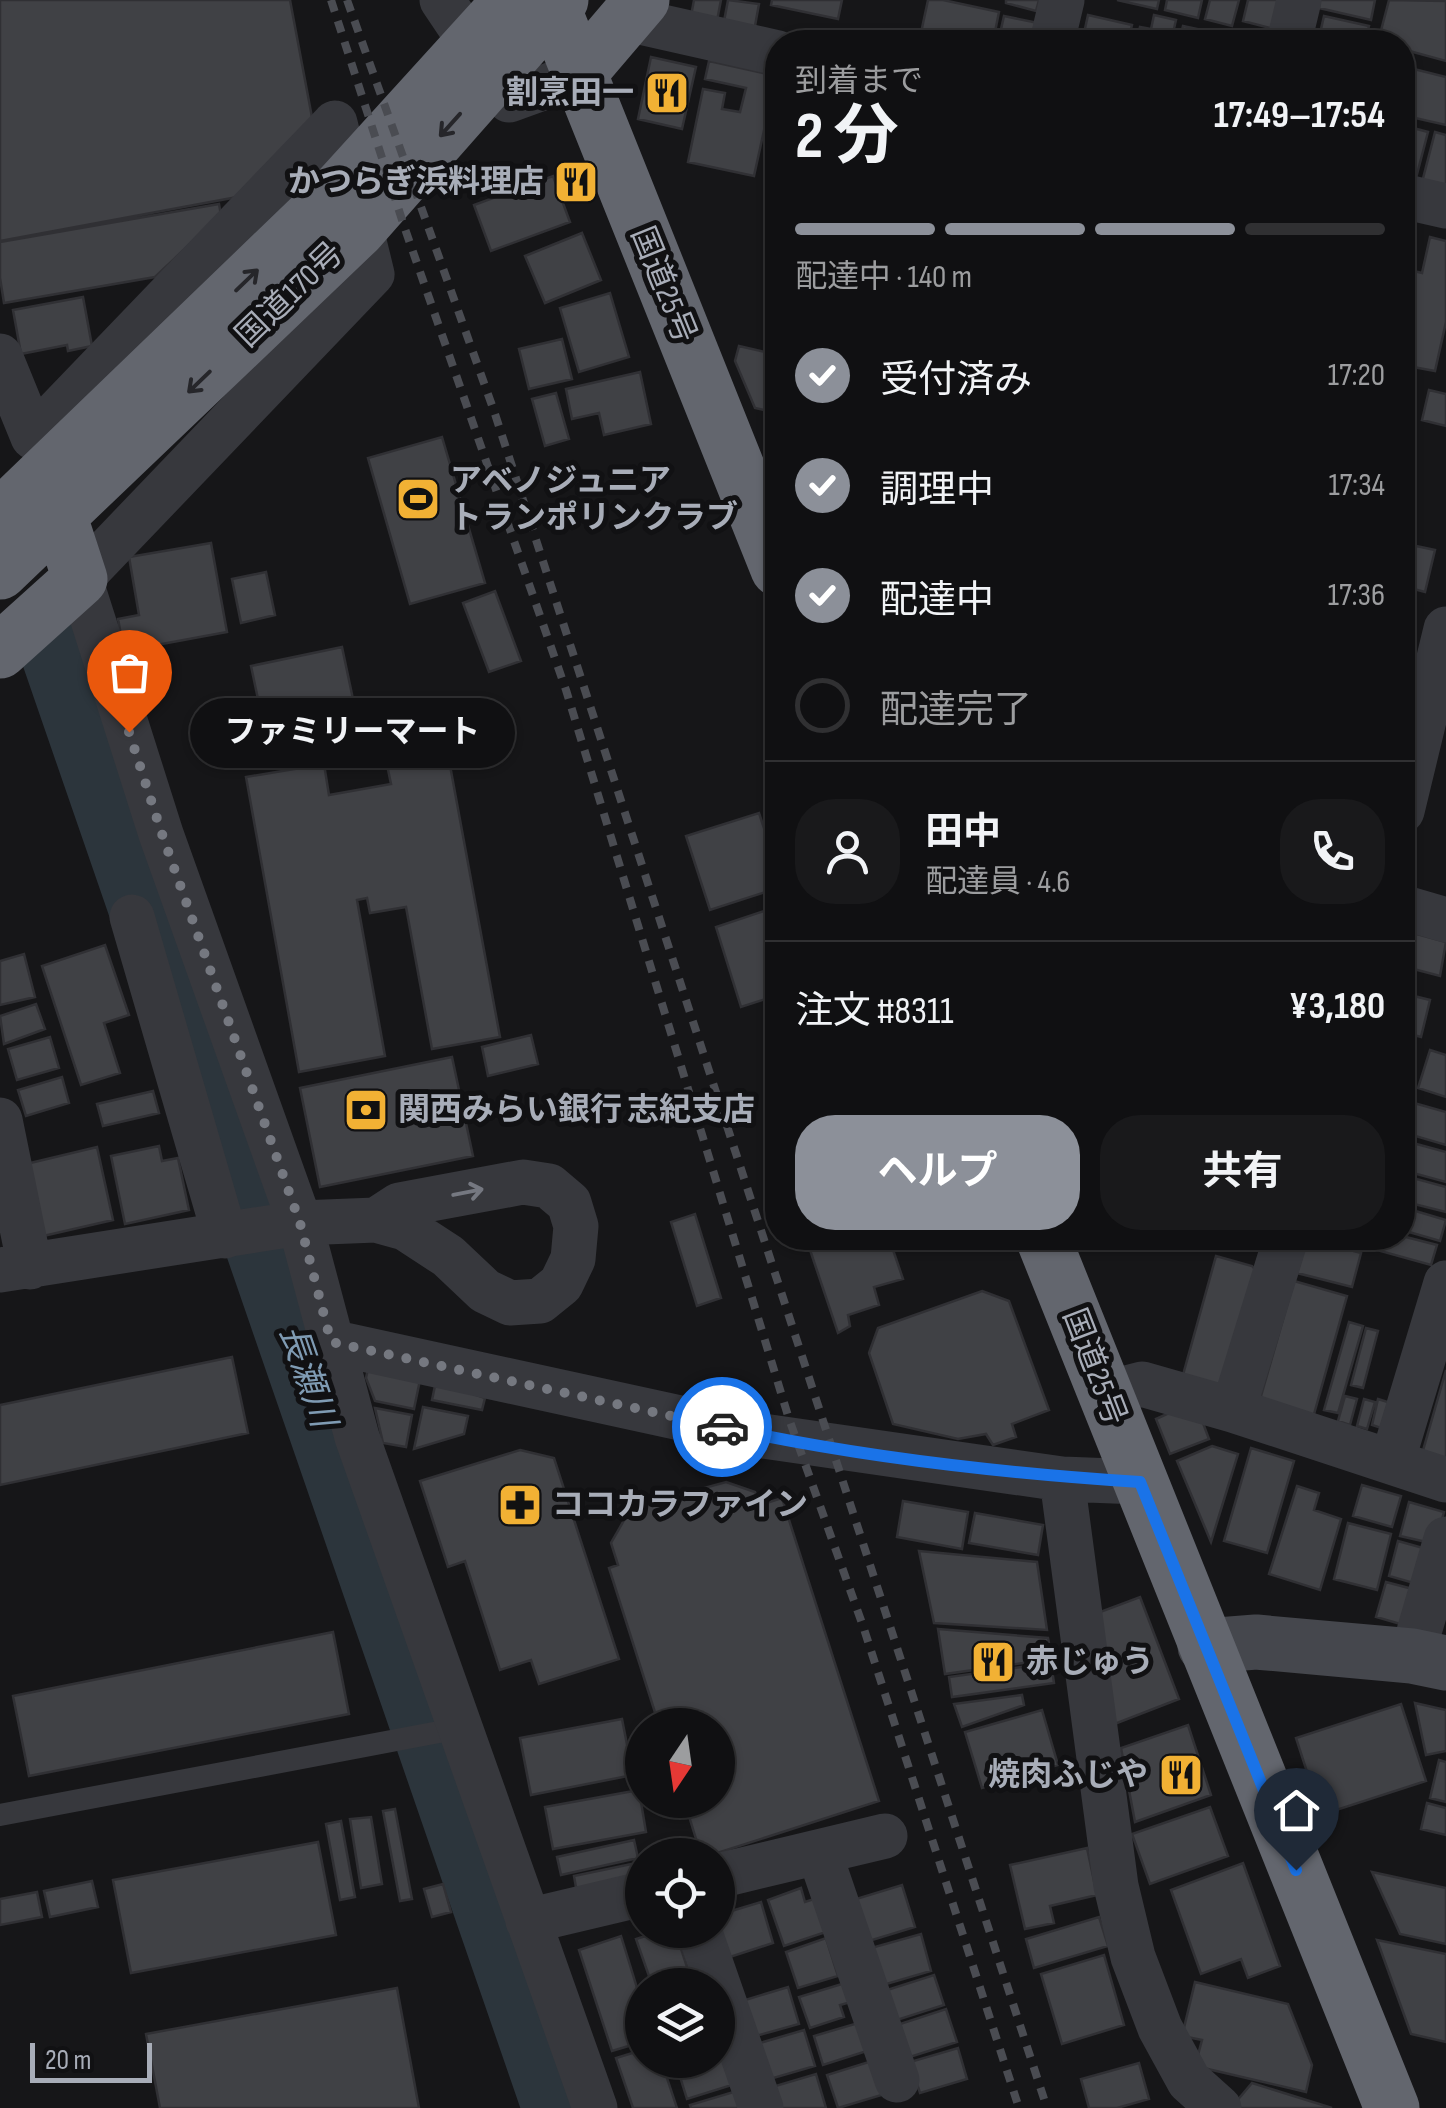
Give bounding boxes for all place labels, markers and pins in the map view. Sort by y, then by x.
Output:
restaurant icon: 割烹田一 [644,70,690,116]
place label: 割烹田一 [506,74,634,113]
restaurant icon: かつらぎ浜料理店 [553,159,599,205]
place label: かつらぎ浜料理店 [288,163,544,202]
place label: アベノジュニア トランポリンクラブ [450,462,738,538]
sports icon: アベノジュニア トランポリンクラブ [395,476,441,522]
pin [87,630,172,733]
callout: ファミリーマート [189,697,514,767]
bank icon: 関西みらい銀行 志紀支店 [343,1087,389,1133]
place label: 関西みらい銀行 志紀支店 [398,1091,755,1130]
pharmacy icon: ココカラファイン [497,1482,543,1528]
place label: ココカラファイン [552,1486,808,1525]
restaurant icon: 赤じゅう [970,1639,1016,1685]
place label: 赤じゅう [1026,1643,1154,1682]
restaurant icon: 焼肉ふじや [1158,1752,1204,1798]
place label: 焼肉ふじや [988,1756,1148,1795]
pin [1254,1768,1339,1871]

